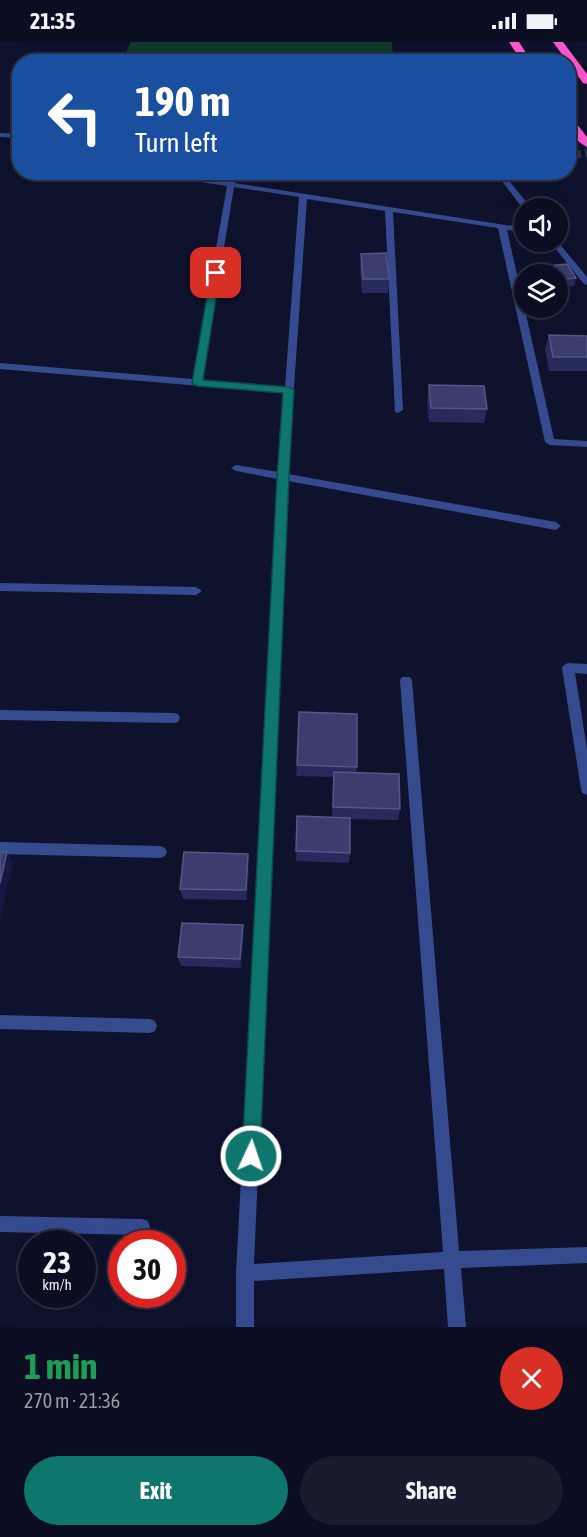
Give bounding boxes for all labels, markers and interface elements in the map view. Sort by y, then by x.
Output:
text: 21:35 [30,8,75,34]
text: 190 m [135,77,230,125]
icon: left [36,78,114,156]
text: Turn left [135,127,218,158]
map controls [514,198,568,318]
button: sound [514,198,568,252]
pin [190,247,241,298]
icon: arrive [199,256,232,289]
button: layers [514,264,568,318]
position arrow [219,1124,283,1188]
speed limit sign: 30 [108,1230,186,1308]
text: 23 [43,1245,71,1279]
text: km/h [42,1276,72,1293]
text: 1 min [24,1345,98,1387]
button: close [500,1347,563,1410]
text: 270 m · 21:36 [24,1389,120,1412]
button: Exit [24,1456,288,1525]
button: Share [300,1456,563,1525]

